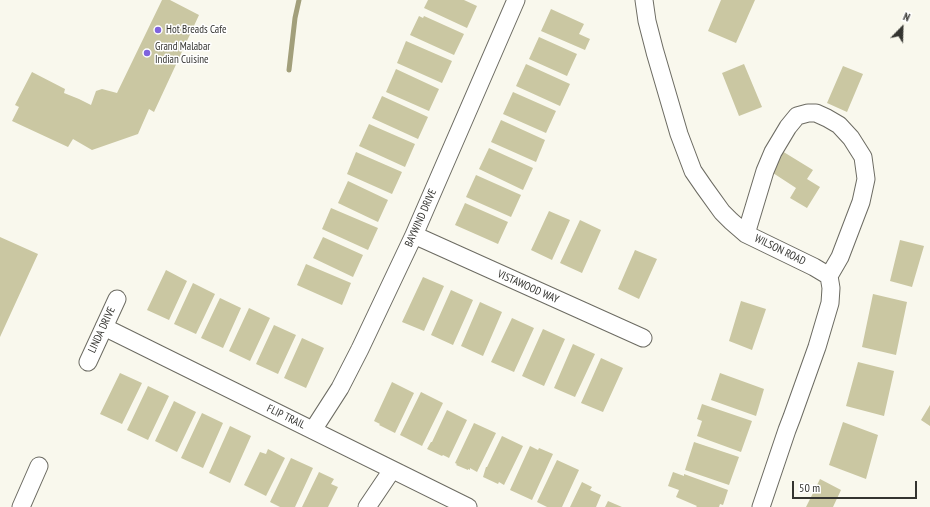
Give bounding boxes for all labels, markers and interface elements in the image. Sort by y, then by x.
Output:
north arrow [882,8,922,48]
text: N [901,9,912,25]
place label: Hot Breads Cafe [166,23,227,37]
marker: Hot Breads Cafe [153,25,163,35]
place label: Grand Malabar Indian Cuisine [155,40,210,66]
marker: Grand Malabar Indian Cuisine [142,48,152,58]
street label: BAYWIND DRIVE [402,187,440,249]
street label: WILSON ROAD [752,232,808,268]
street label: VISTAWOOD WAY [495,268,561,306]
street label: LINDA DRIVE [86,305,118,355]
street label: FLIP TRAIL [265,402,307,432]
scale bar [794,473,919,499]
text: 50 m [799,480,820,495]

